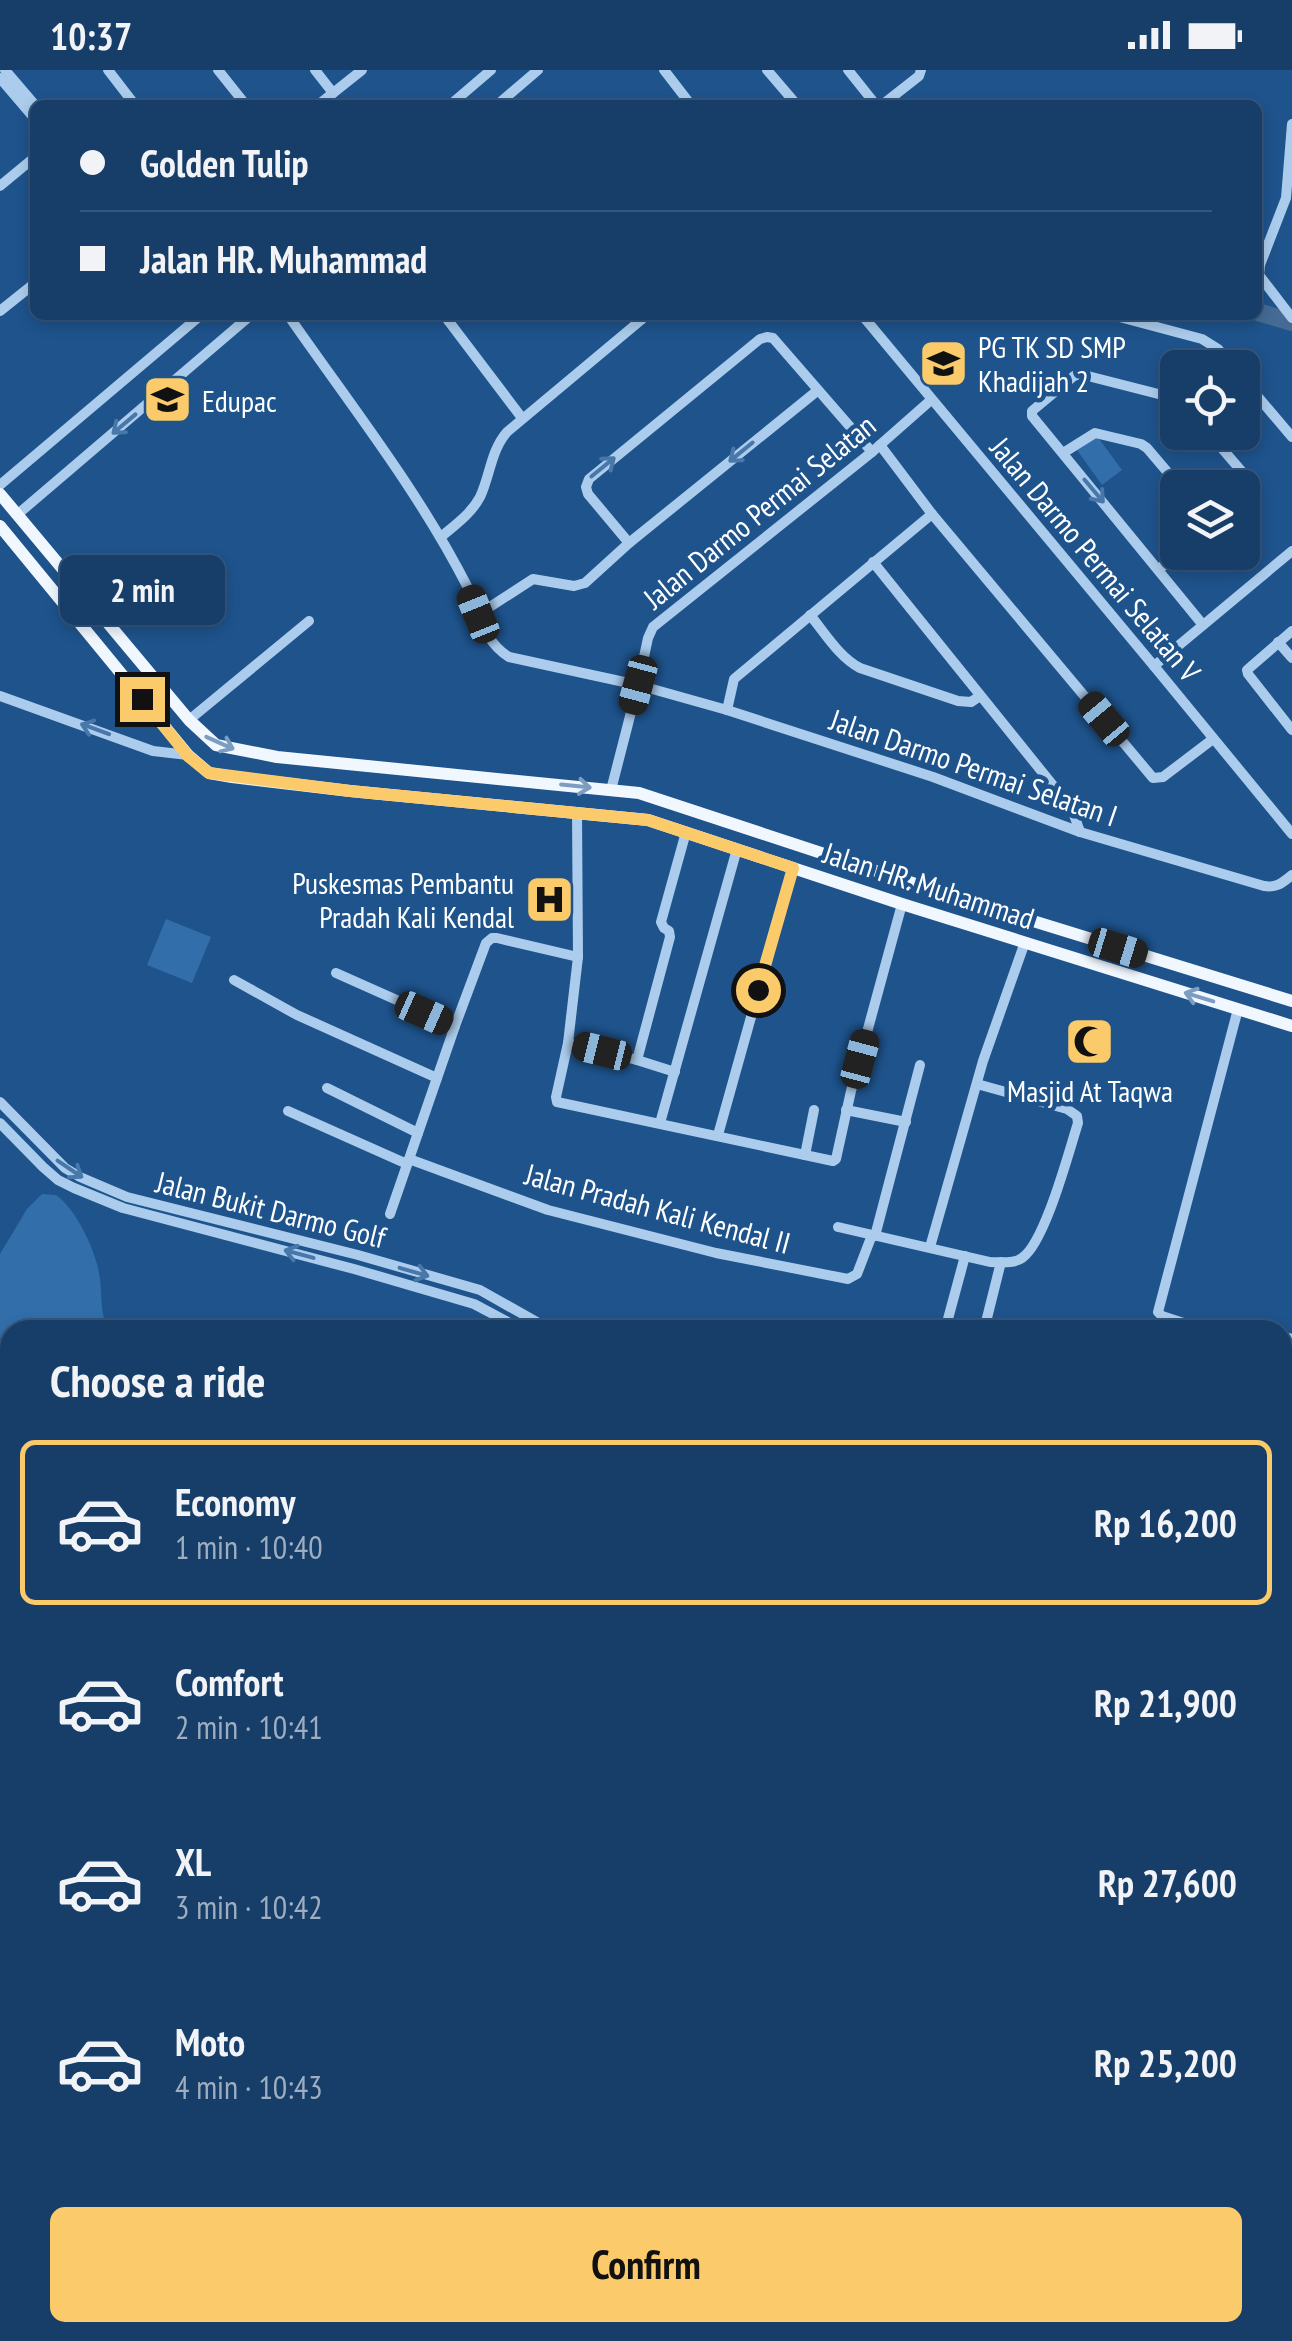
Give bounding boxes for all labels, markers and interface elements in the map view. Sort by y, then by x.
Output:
text: 10:37 [50,11,132,60]
text: Golden Tulip [140,138,309,187]
text: Jalan HR. Muhammad [140,234,427,283]
place label: PG TK SD SMP Khadijah 2 [978,327,1126,400]
school or university icon: PG TK SD SMP Khadijah 2 [917,337,969,389]
map controls [1160,350,1260,570]
button: locate [1160,350,1260,450]
school or university icon: Edupac [141,374,193,426]
place label: Edupac [202,381,277,420]
street label: Jalan Darmo Permai Selatan [634,405,883,617]
one-way arrow [111,412,137,434]
street label: Jalan Darmo Permai Selatan V [982,428,1210,689]
one-way arrow [729,441,755,463]
one-way arrow [590,457,616,479]
button: layers [1160,470,1260,570]
one-way arrow [1082,478,1105,503]
callout: 2 min [59,554,224,624]
text: 2 min [110,569,175,611]
car [453,581,503,647]
car [616,652,660,718]
route end [120,677,165,722]
car [1073,686,1135,752]
street label: Jalan Darmo Permai Selatan I [824,699,1123,834]
one-way arrow [80,719,111,737]
one-way arrow [204,735,235,753]
one-way arrow [559,777,592,796]
street label: Jalan HR. Muhammad [818,832,1039,937]
place label: Puskesmas Pembantu Pradah Kali Kendal [292,863,514,936]
hospital icon: Puskesmas Pembantu Pradah Kali Kendal [523,873,575,925]
car [1085,925,1151,971]
route start [736,968,781,1013]
car [390,987,458,1039]
one-way arrow [1184,987,1215,1005]
mosque icon: Masjid At Taqwa [1064,1015,1116,1067]
car [838,1026,882,1092]
car [569,1029,635,1073]
place label: Masjid At Taqwa [1007,1071,1173,1110]
street label: Jalan Pradah Kali Kendal II [520,1154,795,1262]
one-way arrow [56,1159,84,1180]
street label: Jalan Bukit Darmo Golf [151,1161,391,1257]
one-way arrow [284,1244,316,1262]
one-way arrow [398,1263,429,1282]
text: Choose a ride [50,1351,265,1409]
text: Economy [175,1477,295,1526]
icon: car [55,1478,145,1568]
text: Rp 16,200 [1094,1498,1237,1547]
text: 1 min · 10:40 [175,1526,323,1568]
text: Comfort [175,1657,284,1706]
icon: car [55,1658,145,1748]
text: Rp 21,900 [1094,1678,1237,1727]
text: 2 min · 10:41 [175,1706,323,1748]
text: XL [175,1837,211,1886]
icon: car [55,1838,145,1928]
text: Rp 27,600 [1098,1858,1237,1907]
text: 3 min · 10:42 [175,1886,323,1928]
text: Moto [175,2017,245,2066]
icon: car [55,2018,145,2108]
text: Rp 25,200 [1094,2038,1237,2087]
text: 4 min · 10:43 [175,2066,323,2108]
button: Confirm [50,2207,1242,2322]

